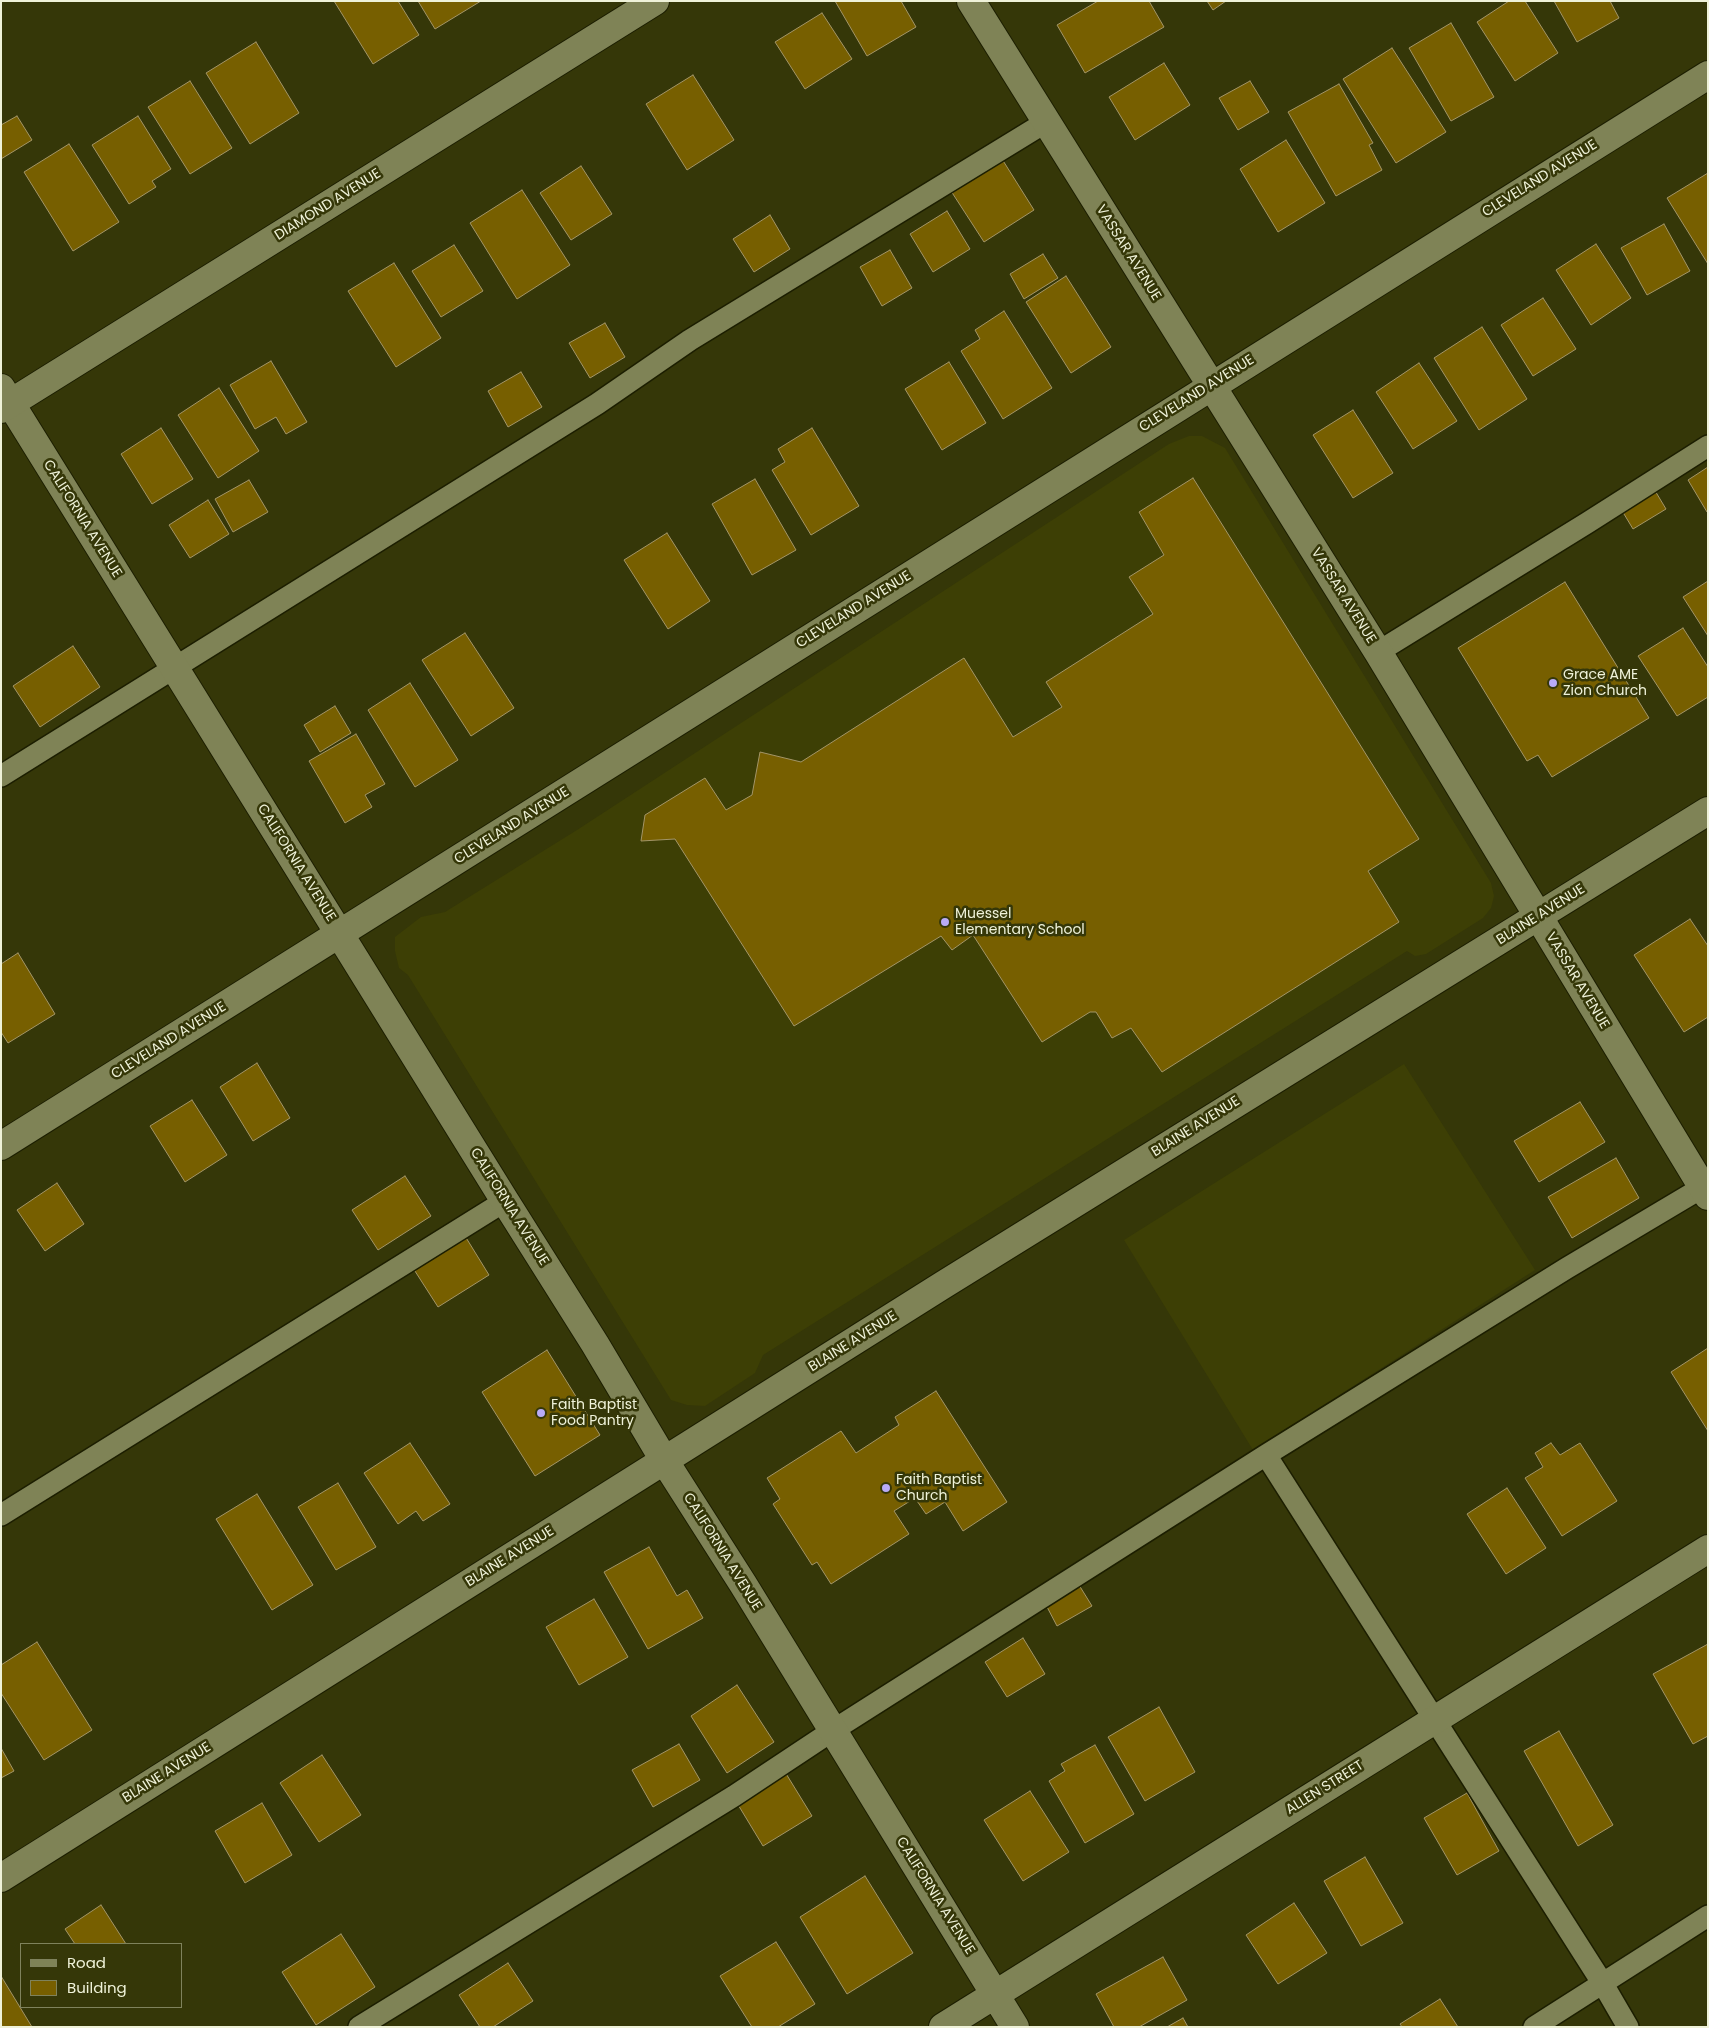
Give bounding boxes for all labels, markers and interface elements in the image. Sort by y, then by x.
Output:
street label: CLEVELAND AVENUE [1479,137,1601,221]
street label: DIAMOND AVENUE [272,166,384,244]
street label: VASSAR AVENUE [1092,202,1164,304]
street label: CLEVELAND AVENUE [1136,352,1258,436]
street label: CALIFORNIA AVENUE [39,457,125,581]
street label: VASSAR AVENUE [1307,545,1379,647]
street label: CLEVELAND AVENUE [793,568,915,652]
place label: Grace AME Zion Church [1563,667,1647,700]
marker: Grace AME Zion Church [1547,677,1559,689]
street label: CLEVELAND AVENUE [451,784,573,868]
street label: CALIFORNIA AVENUE [253,801,339,925]
street label: BLAINE AVENUE [1494,881,1588,949]
place label: Muessel Elementary School [955,906,1085,939]
marker: Muessel Elementary School [939,916,951,928]
street label: VASSAR AVENUE [1542,930,1612,1032]
street label: CLEVELAND AVENUE [108,999,230,1083]
street label: BLAINE AVENUE [1149,1093,1243,1161]
street label: CALIFORNIA AVENUE [466,1145,552,1269]
street label: BLAINE AVENUE [806,1308,900,1376]
place label: Faith Baptist Food Pantry [551,1397,637,1430]
marker: Faith Baptist Food Pantry [535,1407,547,1419]
place label: Faith Baptist Church [896,1472,982,1504]
marker: Faith Baptist Church [880,1482,892,1494]
street label: CALIFORNIA AVENUE [679,1490,765,1614]
street label: BLAINE AVENUE [463,1523,557,1591]
street label: BLAINE AVENUE [120,1739,214,1807]
street label: ALLEN STREET [1283,1757,1367,1819]
street label: CALIFORNIA AVENUE [892,1834,978,1958]
legend [20,1943,182,2008]
text: Road [67,1952,106,1973]
text: Building [67,1977,127,1998]

